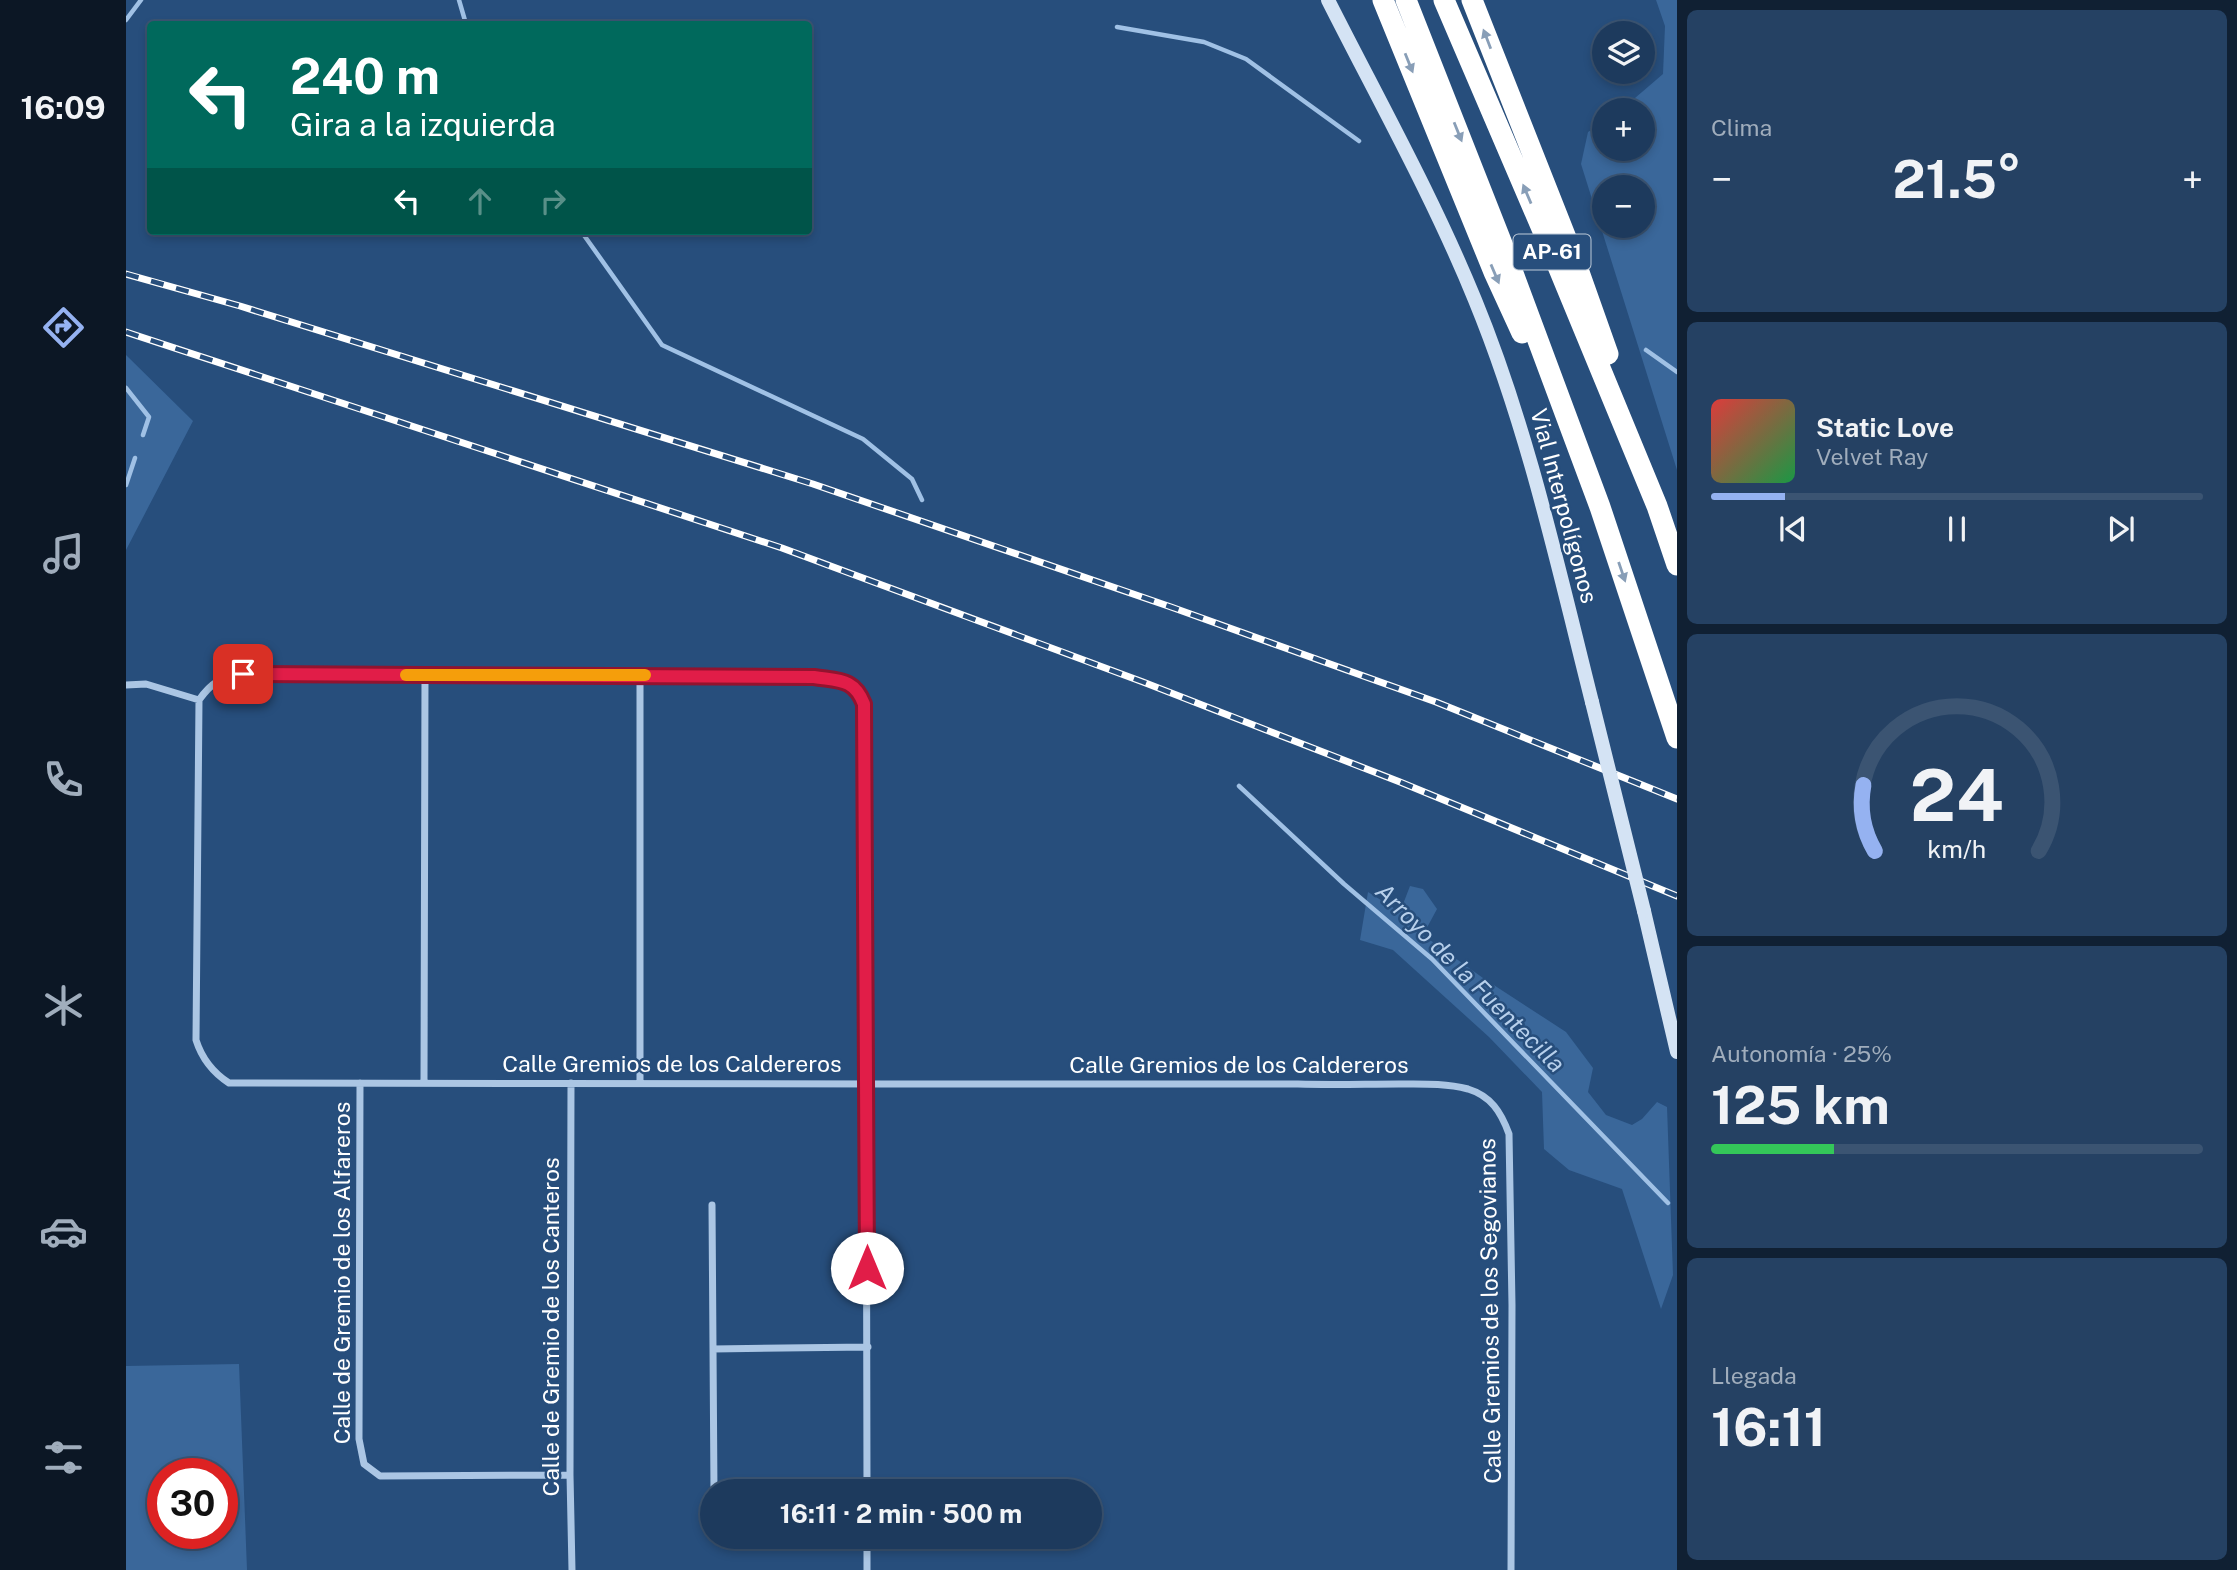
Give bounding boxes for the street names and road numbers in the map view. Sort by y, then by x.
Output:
road number: AP-61 [1514,234,1590,270]
street label: Vial Interpolígonos [1526,406,1603,606]
street label: Calle Gremios de los Caldereros [502,1050,842,1077]
street label: Calle Gremios de los Caldereros [1069,1051,1409,1078]
street label: Calle de Gremio de los Alfareros [328,1102,355,1444]
street label: Calle Gremios de los Segovianos [1473,1138,1506,1484]
street label: Calle de Gremio de los Canteros [537,1157,564,1497]

